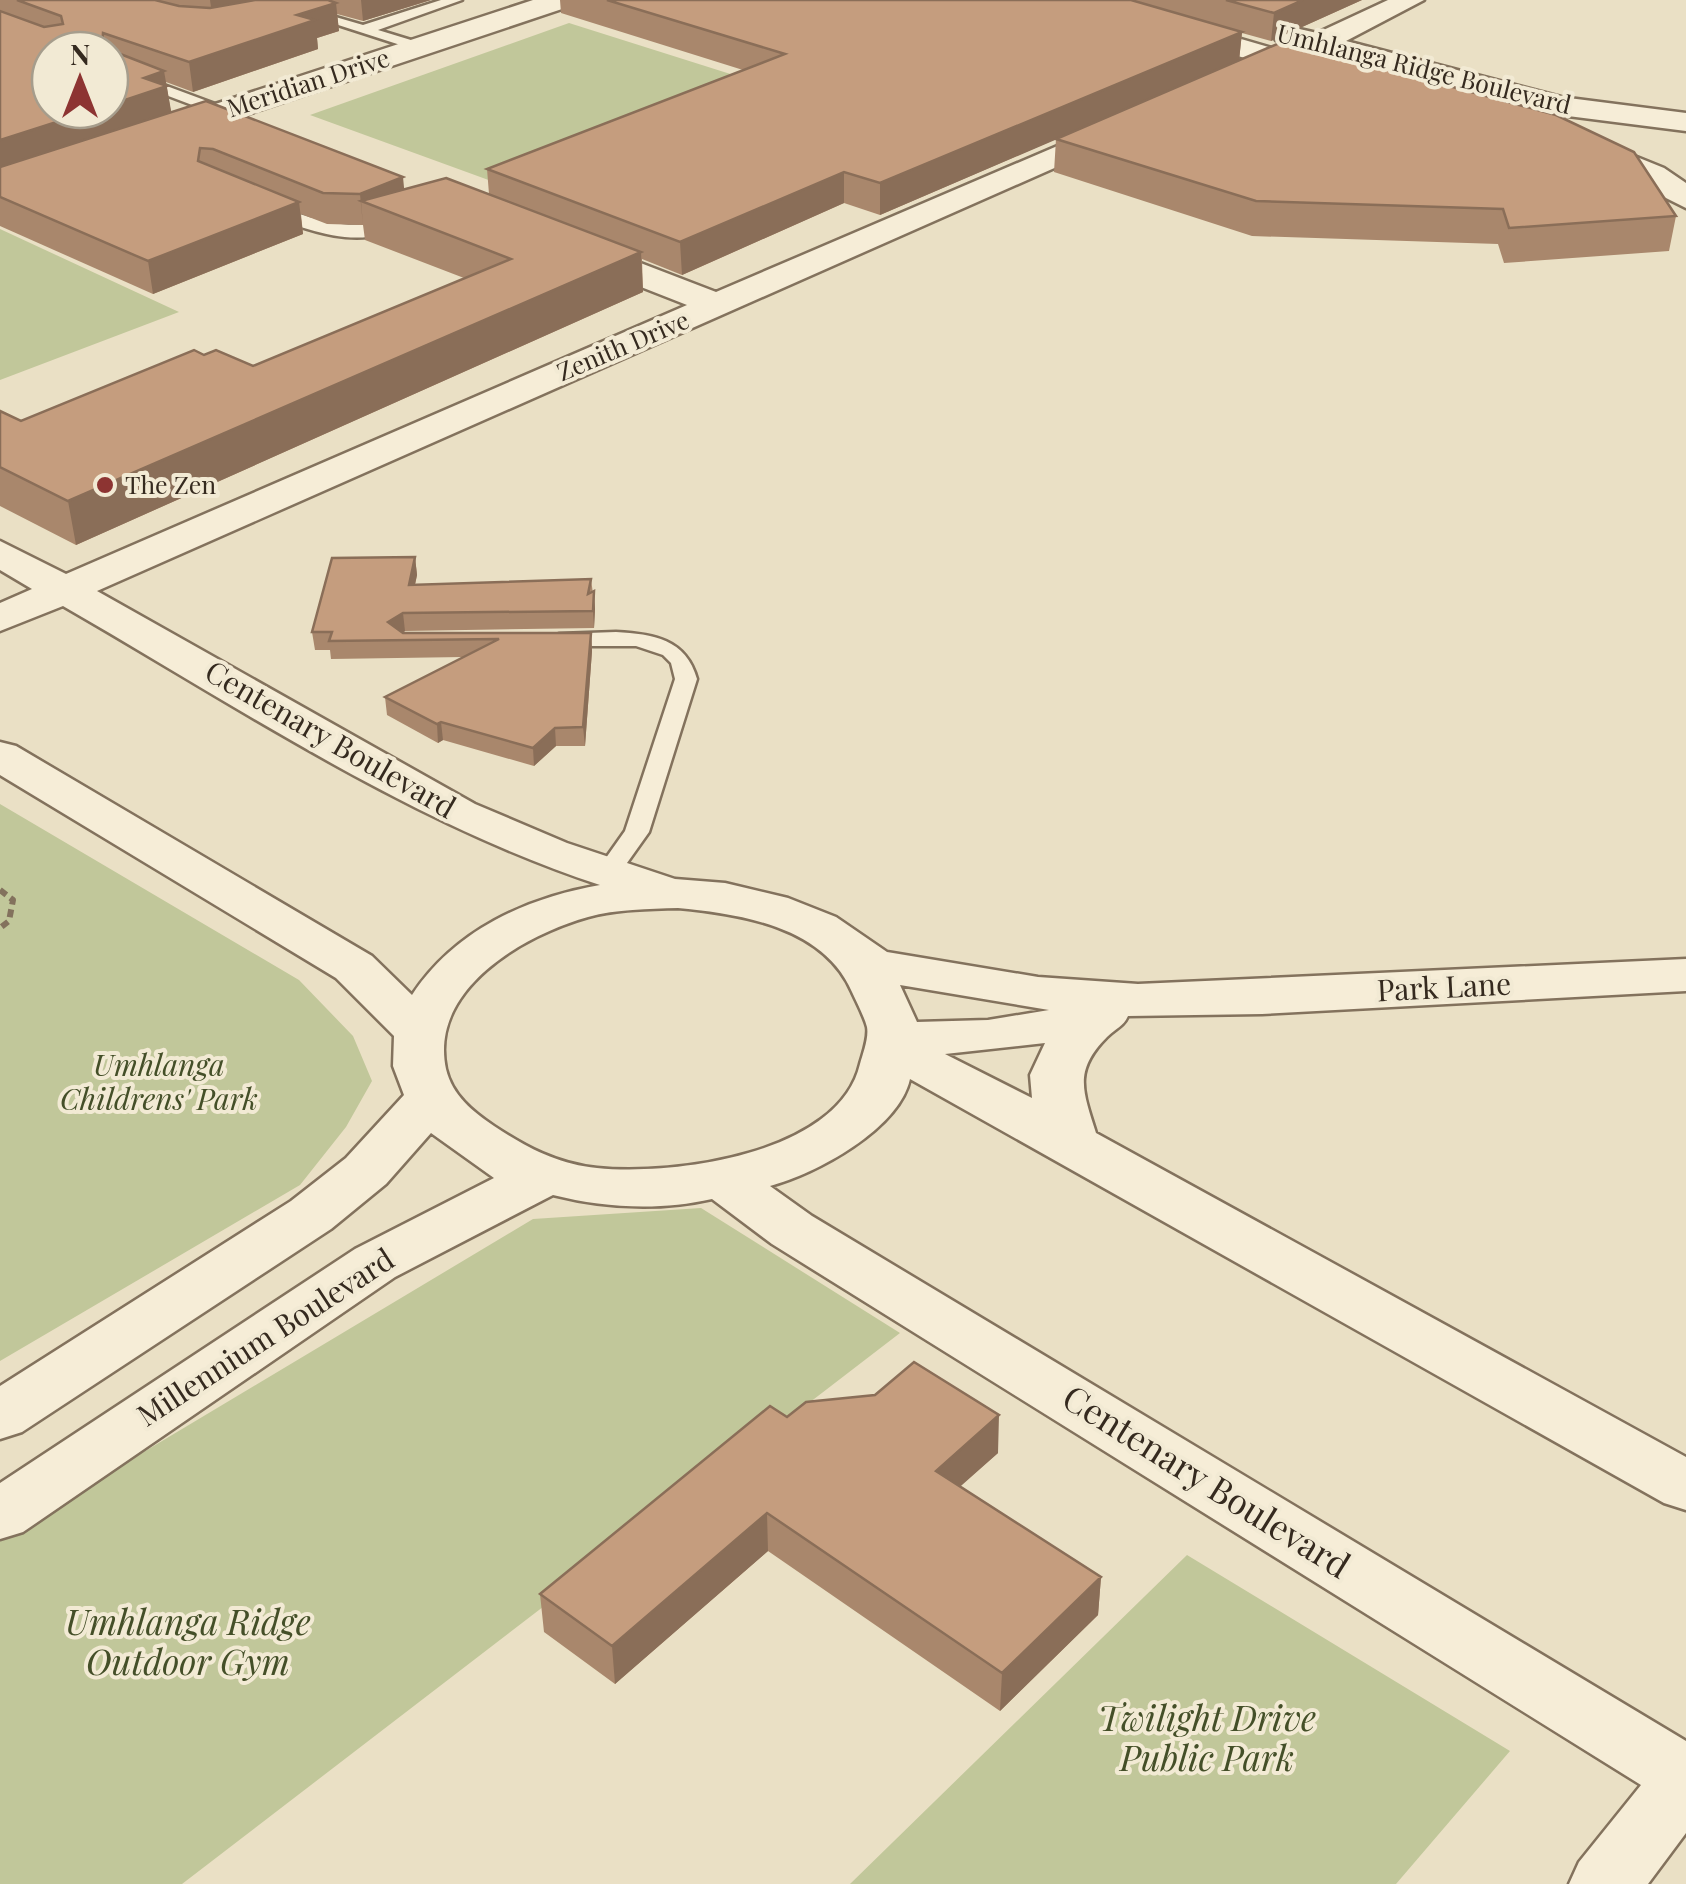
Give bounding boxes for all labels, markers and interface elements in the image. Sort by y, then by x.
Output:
street label: Umhlanga Ridge Boulevard [1274,15,1575,120]
north arrow [30,30,130,130]
text: N [70,35,90,72]
street label: Meridian Drive [222,40,393,123]
street label: Zenith Drive [551,302,694,387]
place label: The Zen [125,467,216,500]
marker: The Zen [94,474,116,496]
street label: Centenary Boulevard [198,650,464,826]
street label: Park Lane [1376,963,1512,1009]
park label: Umhlanga Childrens' Park [60,1044,258,1118]
street label: Millennium Boulevard [129,1238,401,1434]
street label: Centenary Boulevard [1055,1372,1360,1587]
park label: Umhlanga Ridge Outdoor Gym [65,1597,311,1684]
park label: Twilight Drive Public Park [1098,1693,1316,1780]

